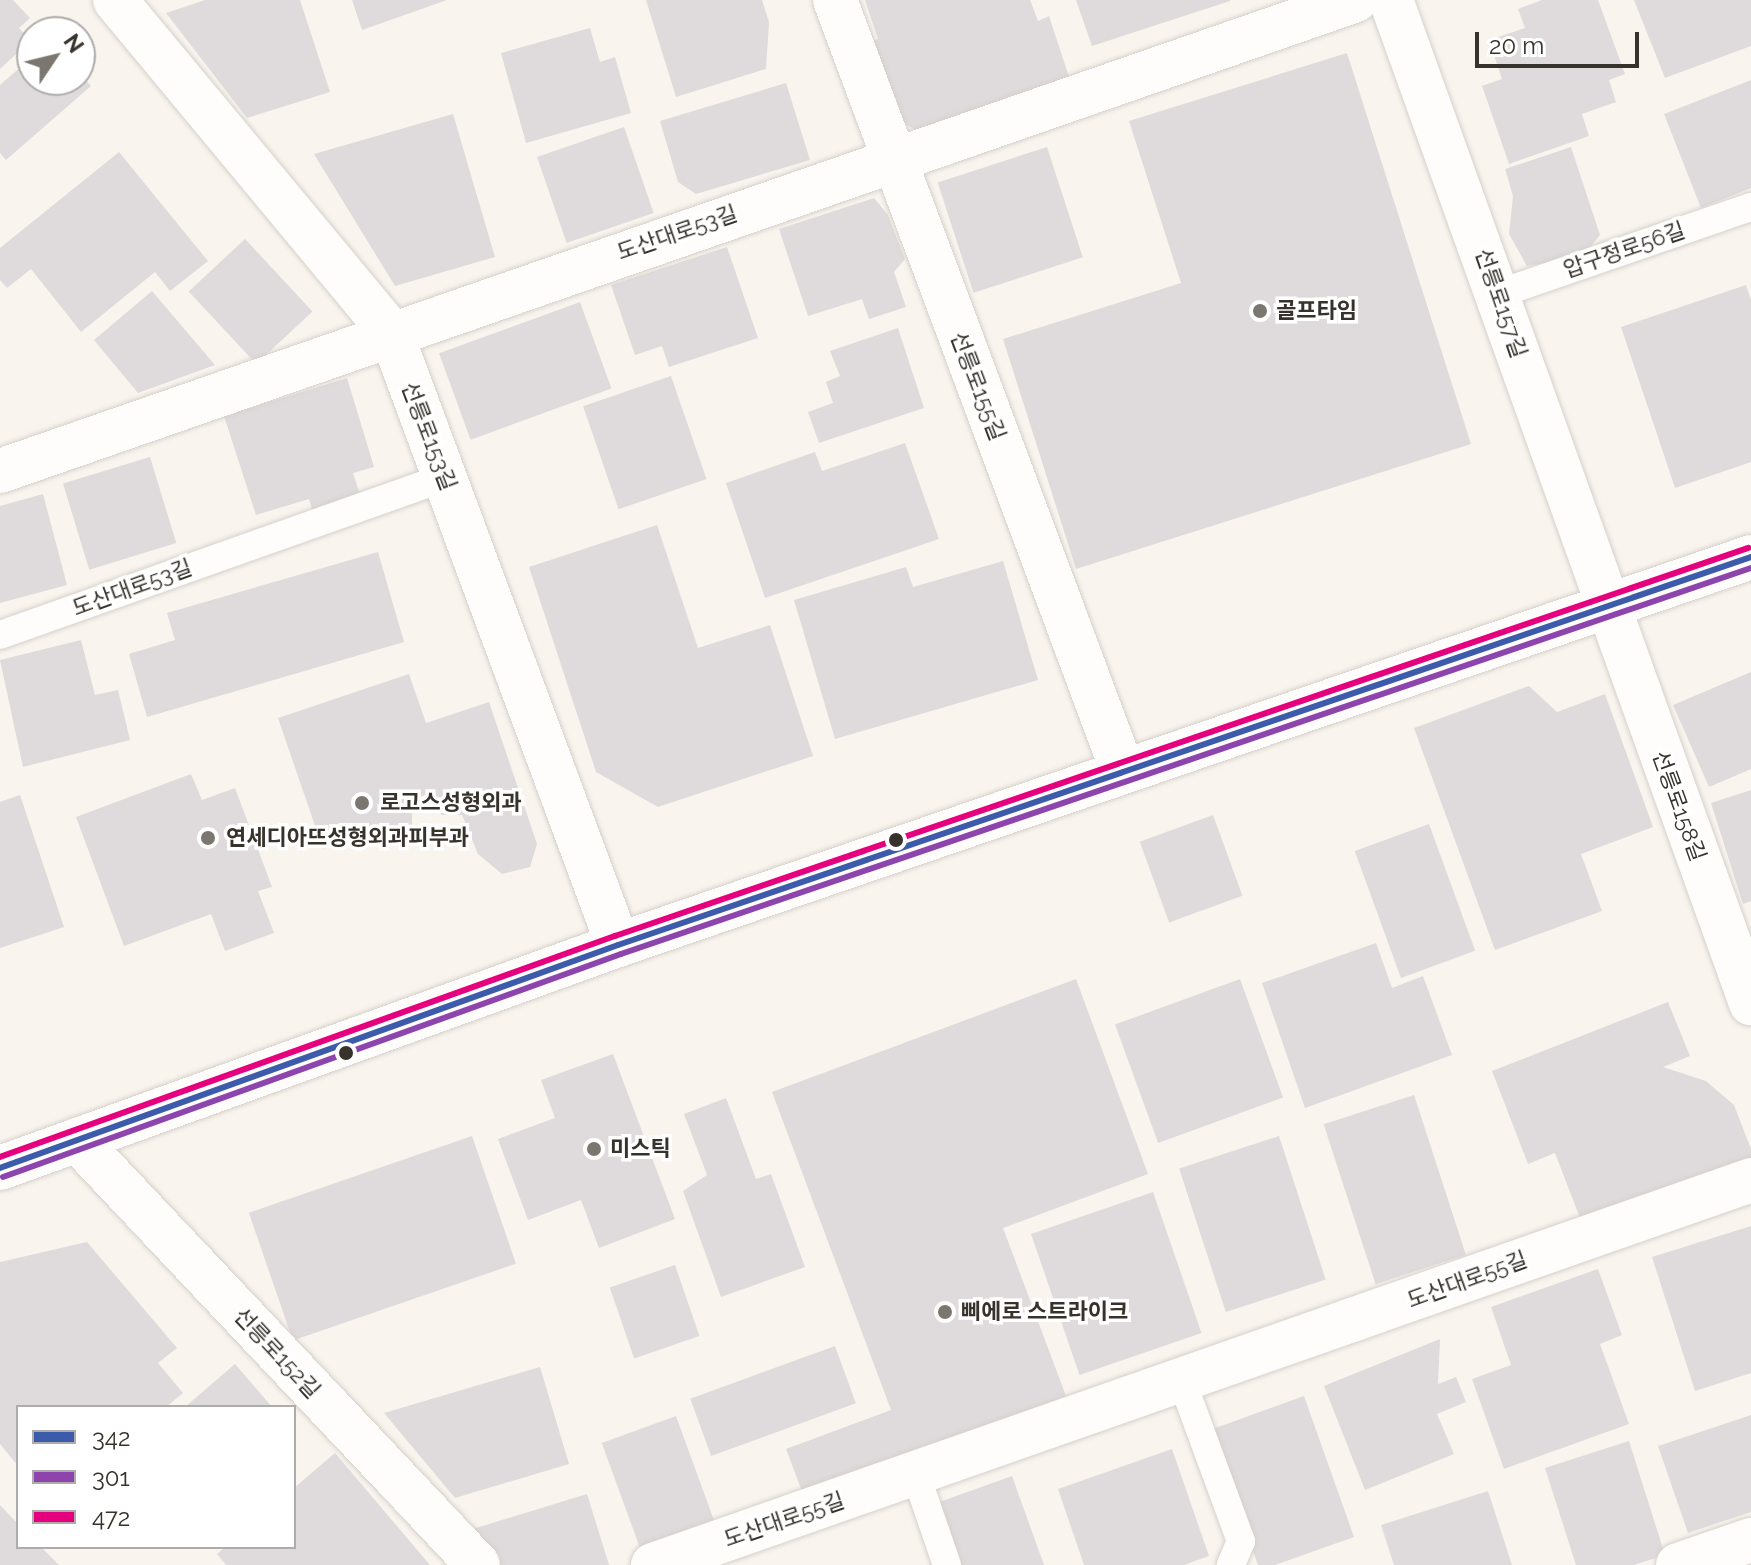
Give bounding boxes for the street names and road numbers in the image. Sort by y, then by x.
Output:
street label: 도산대로53길 [614,200,740,266]
street label: 압구정로56길 [1560,217,1688,283]
street label: 선릉로157길 [1470,245,1532,361]
street label: 선릉로155길 [945,328,1011,444]
street label: 선릉로153길 [396,378,462,494]
street label: 도산대로53길 [69,554,195,622]
street label: 선릉로158길 [1647,747,1711,865]
street label: 도산대로55길 [1404,1246,1530,1314]
street label: 선릉로152길 [229,1302,325,1404]
street label: 도산대로55길 [721,1487,847,1553]

